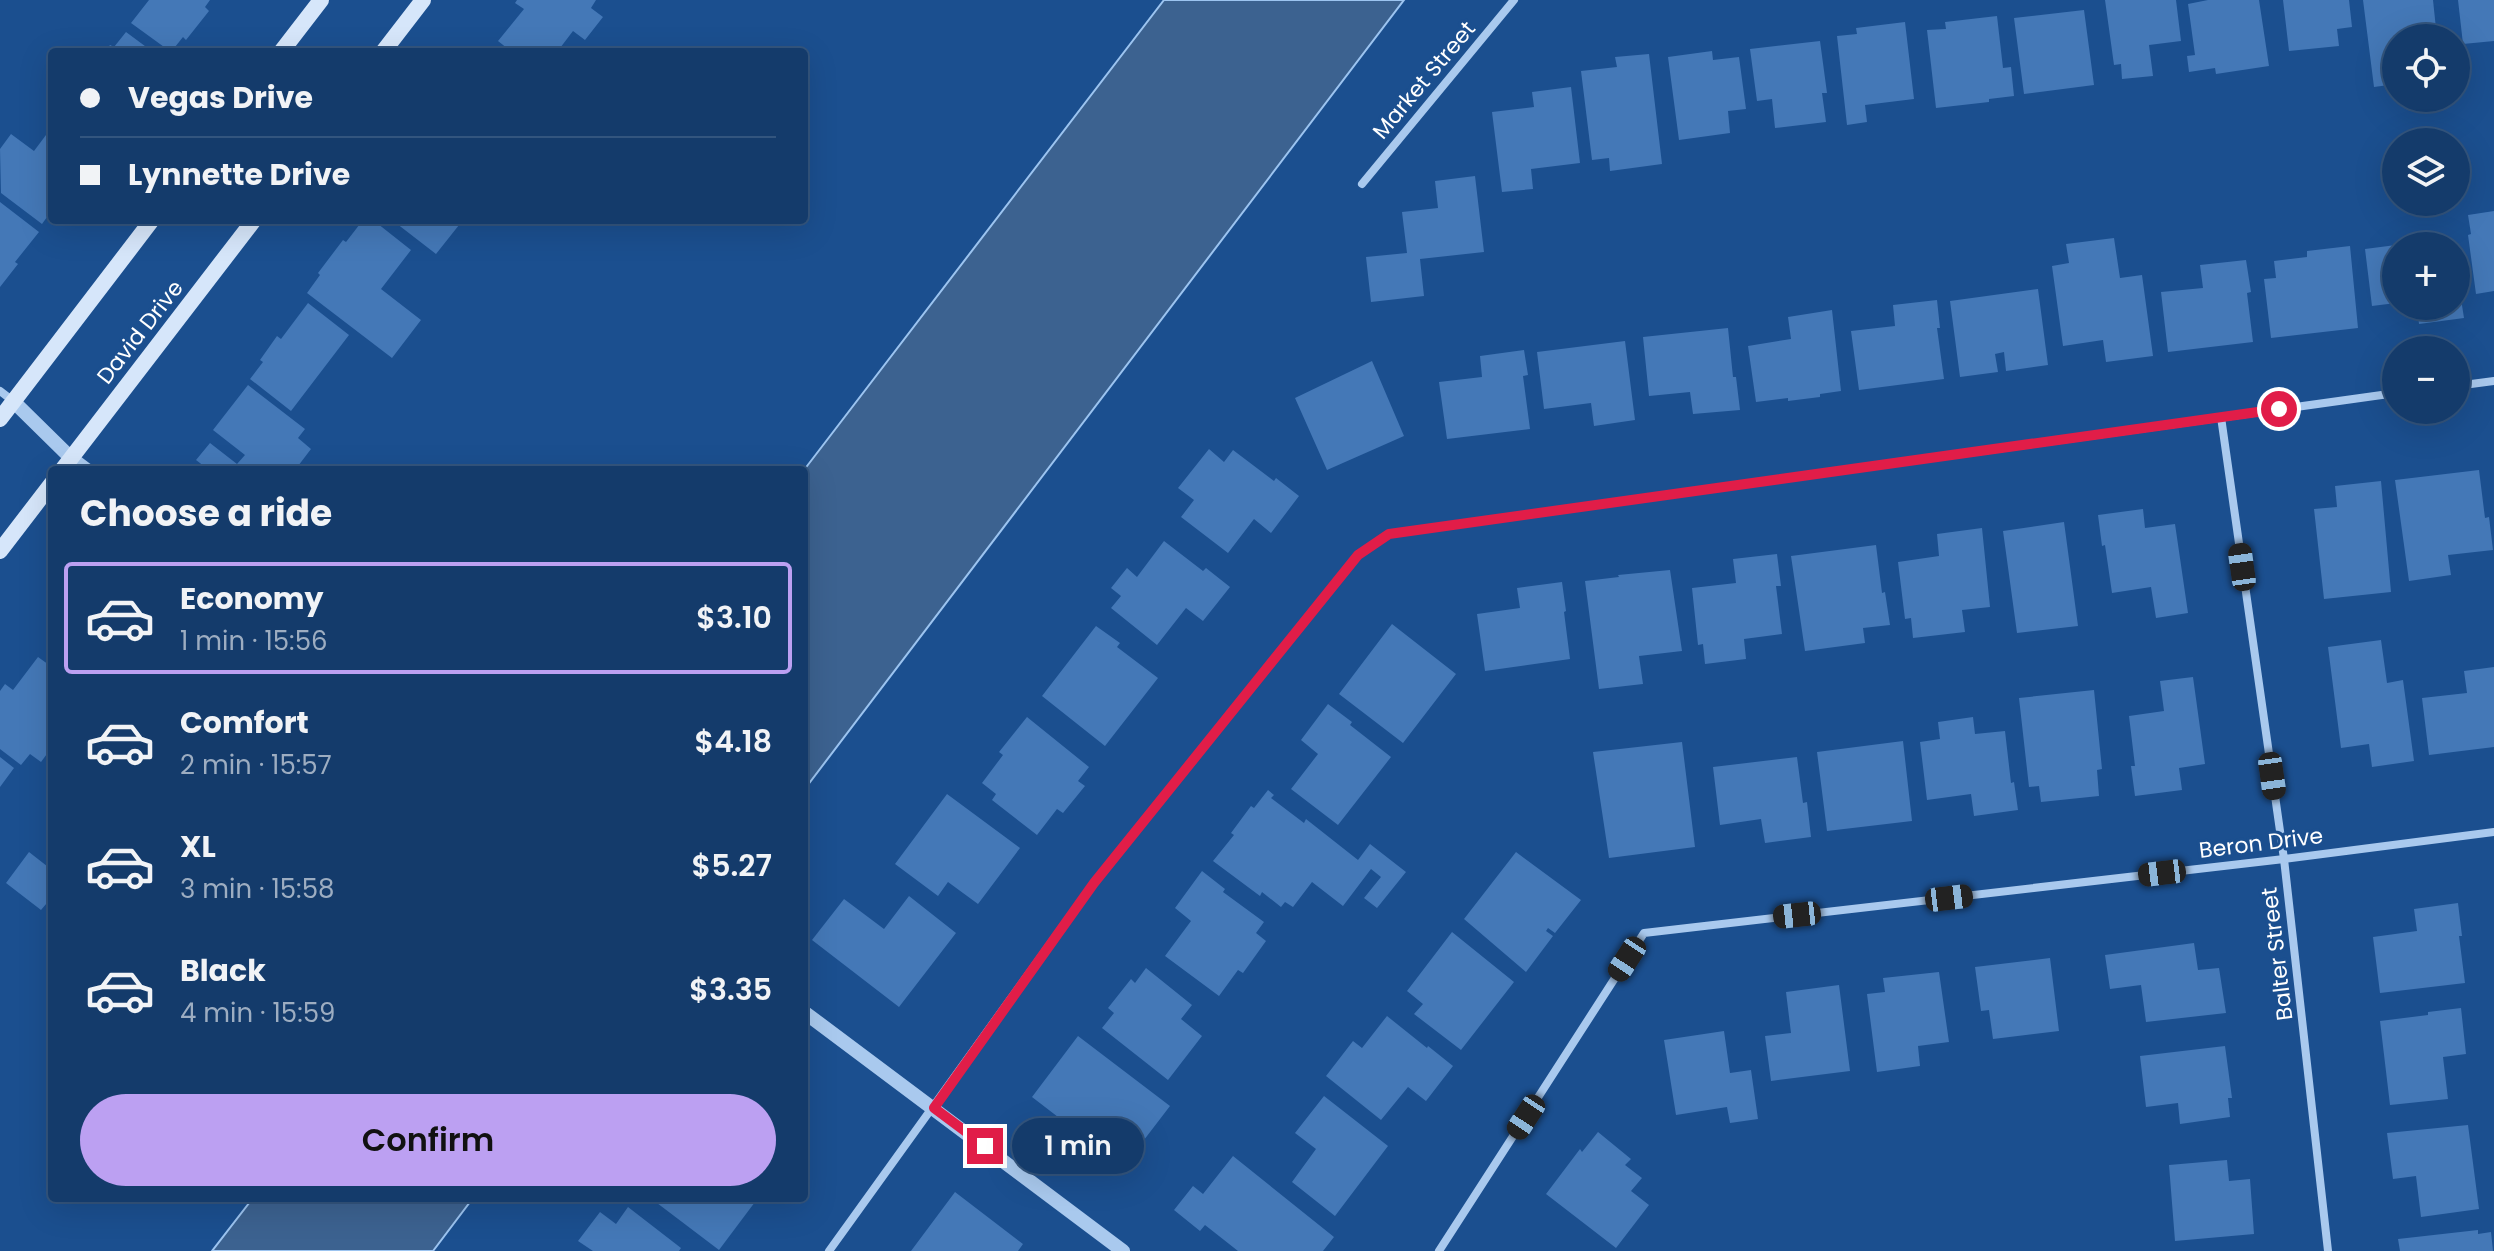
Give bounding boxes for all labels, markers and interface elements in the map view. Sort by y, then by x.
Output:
street label: Market Street [1365,14,1483,146]
map controls [2382,24,2470,424]
button: locate [2382,24,2470,112]
text: Vegas Drive [128,76,313,119]
button: layers [2382,128,2470,216]
text: Lynnette Drive [128,153,350,196]
button: + [2382,232,2470,320]
street label: David Drive [90,274,190,390]
button: − [2382,336,2470,424]
route start [2261,391,2297,427]
text: Choose a ride [80,488,332,539]
car [2227,542,2257,592]
text: Economy [180,577,324,620]
icon: car [84,582,156,654]
text: $3.10 [696,596,772,639]
text: 1 min · 15:56 [180,623,328,659]
text: Comfort [180,701,309,744]
icon: car [84,706,156,778]
text: $4.18 [695,720,772,763]
text: 2 min · 15:57 [180,747,332,783]
car [2257,751,2287,801]
street label: Beron Drive [2197,820,2325,866]
text: XL [180,825,216,868]
icon: car [84,830,156,902]
text: $5.27 [692,844,772,887]
car [2137,858,2187,888]
text: 3 min · 15:58 [180,871,334,907]
car [1924,883,1974,913]
street label: Balter Street [2253,886,2301,1022]
car [1772,901,1822,929]
car [1604,932,1650,986]
text: Black [180,949,266,992]
icon: car [84,954,156,1026]
text: $3.35 [689,968,772,1011]
text: 4 min · 15:59 [180,995,335,1031]
car [1503,1090,1549,1144]
button: Confirm [80,1094,776,1186]
callout: 1 min [1013,1118,1145,1174]
route end [967,1128,1003,1164]
text: 1 min [1044,1128,1112,1164]

